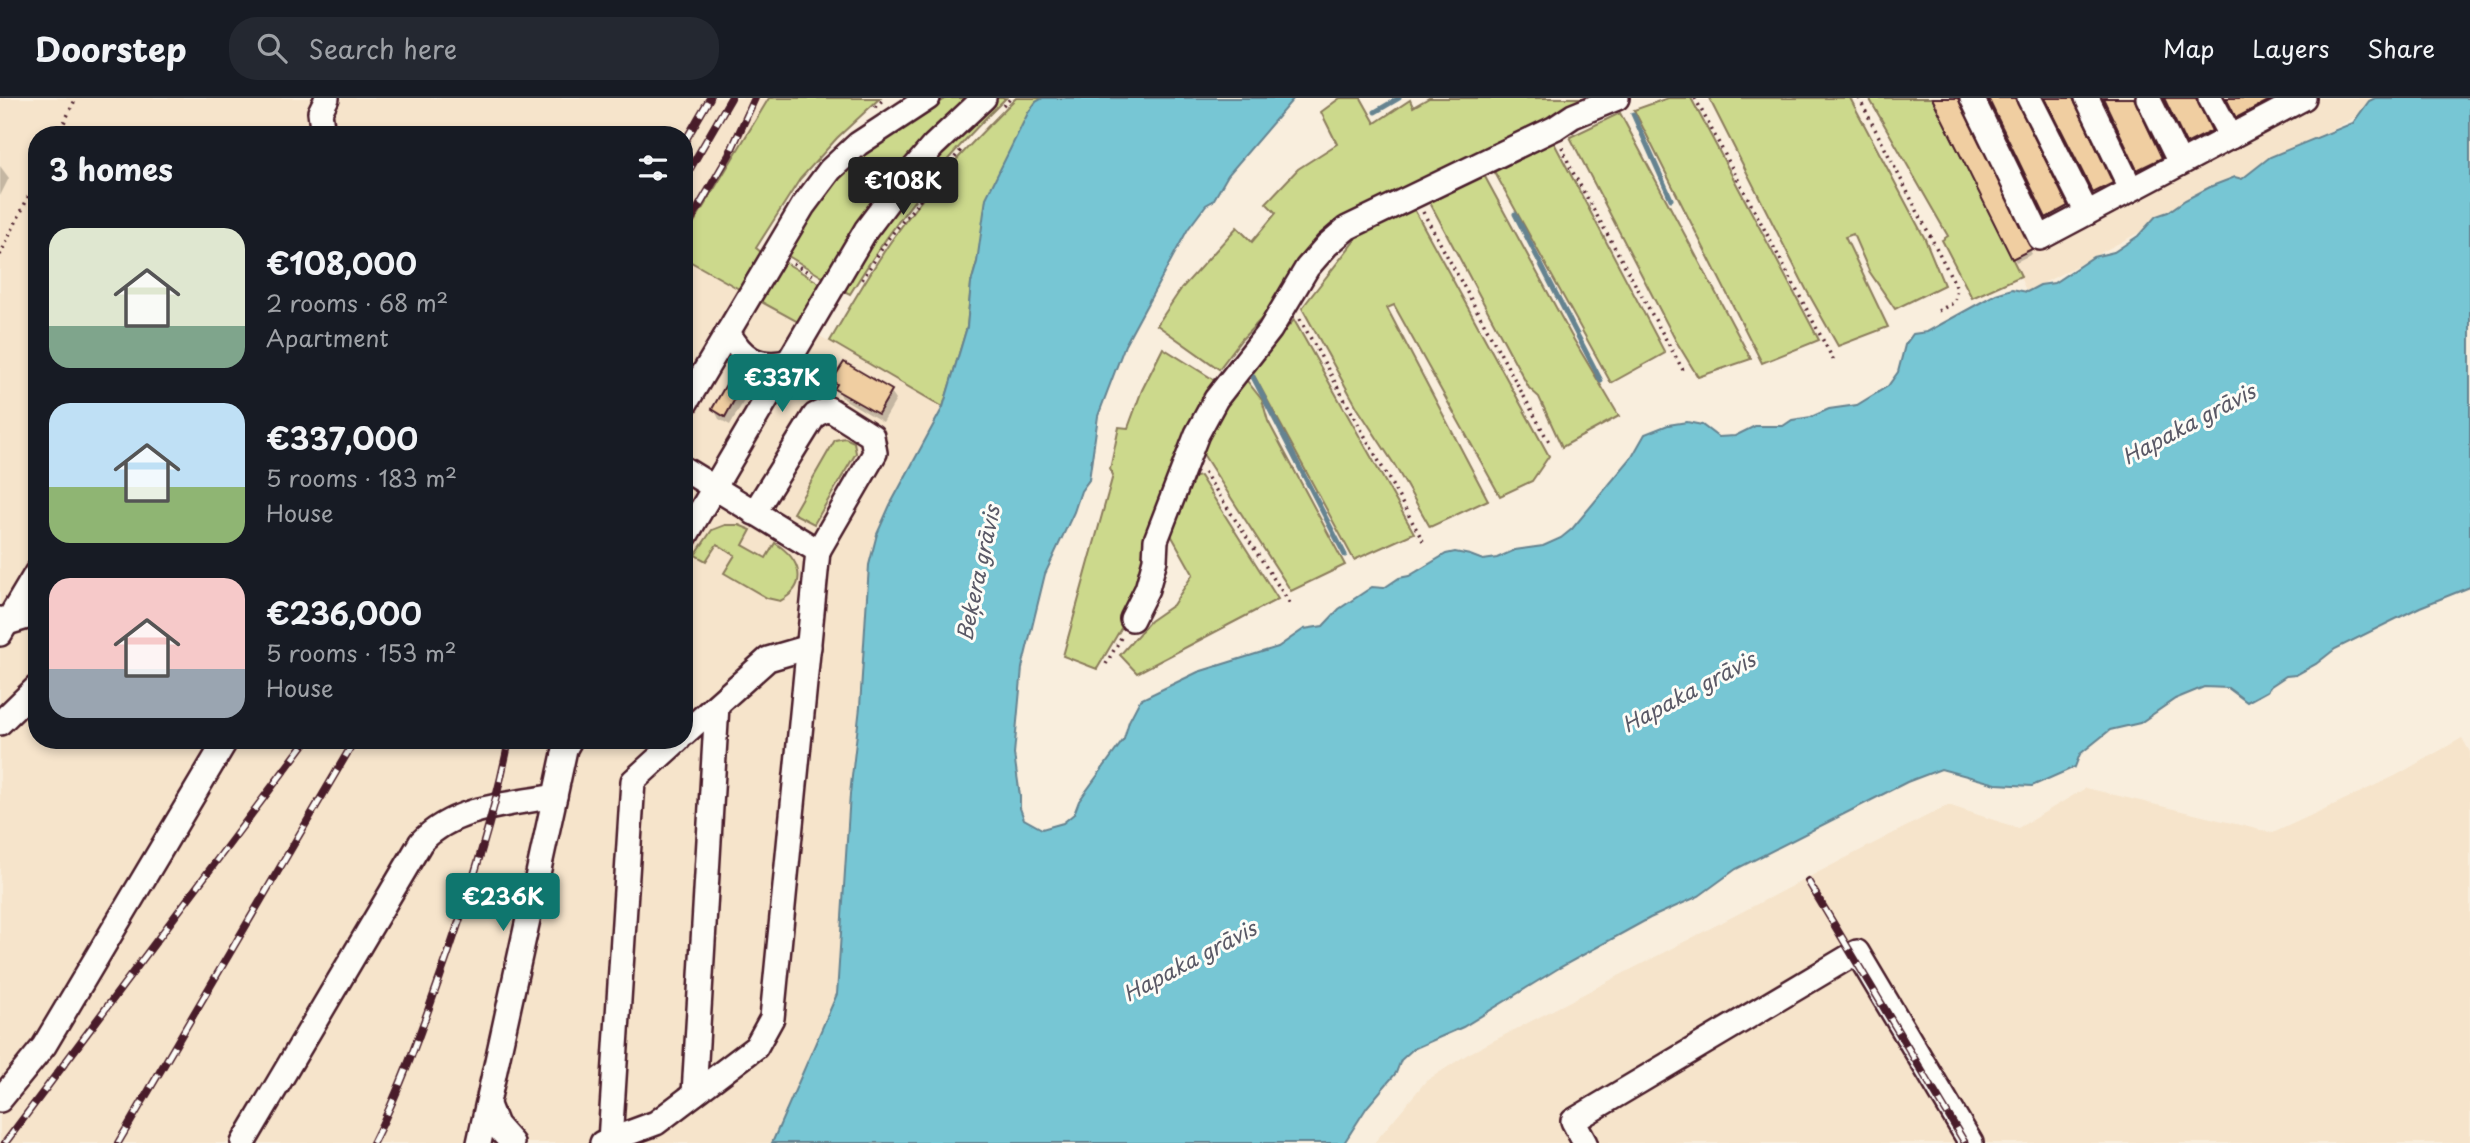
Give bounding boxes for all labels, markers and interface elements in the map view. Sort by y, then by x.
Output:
search box [229,17,719,80]
text: Doorstep [35,23,187,73]
icon: search [253,29,291,67]
text: Search here [309,29,457,68]
text: Map [2163,30,2214,66]
text: Layers [2252,30,2329,66]
text: Share [2367,30,2435,66]
text: 3 homes [49,146,173,191]
icon: filters [634,149,672,187]
pin: €108K [854,158,952,217]
text: €108K [864,162,942,197]
text: €108,000 [266,240,417,285]
icon: home [105,256,189,340]
text: 2 rooms · 68 m² [266,285,448,320]
text: Apartment [266,320,389,355]
pin: €337K [733,354,831,414]
text: €337K [744,359,820,394]
water label: Hapaka grāvis [2115,373,2263,472]
text: €337,000 [266,415,418,460]
icon: home [105,431,189,515]
text: 5 rooms · 183 m² [266,460,457,495]
text: House [266,495,333,530]
water label: Beķera grāvis [947,500,1007,644]
text: €236,000 [266,590,422,635]
icon: home [105,606,189,690]
text: 5 rooms · 153 m² [266,635,457,670]
water label: Hapaka grāvis [1615,641,1763,740]
text: House [266,670,333,705]
pin: €236K [454,874,552,933]
text: €236K [462,878,544,913]
water label: Hapaka grāvis [1116,910,1264,1009]

